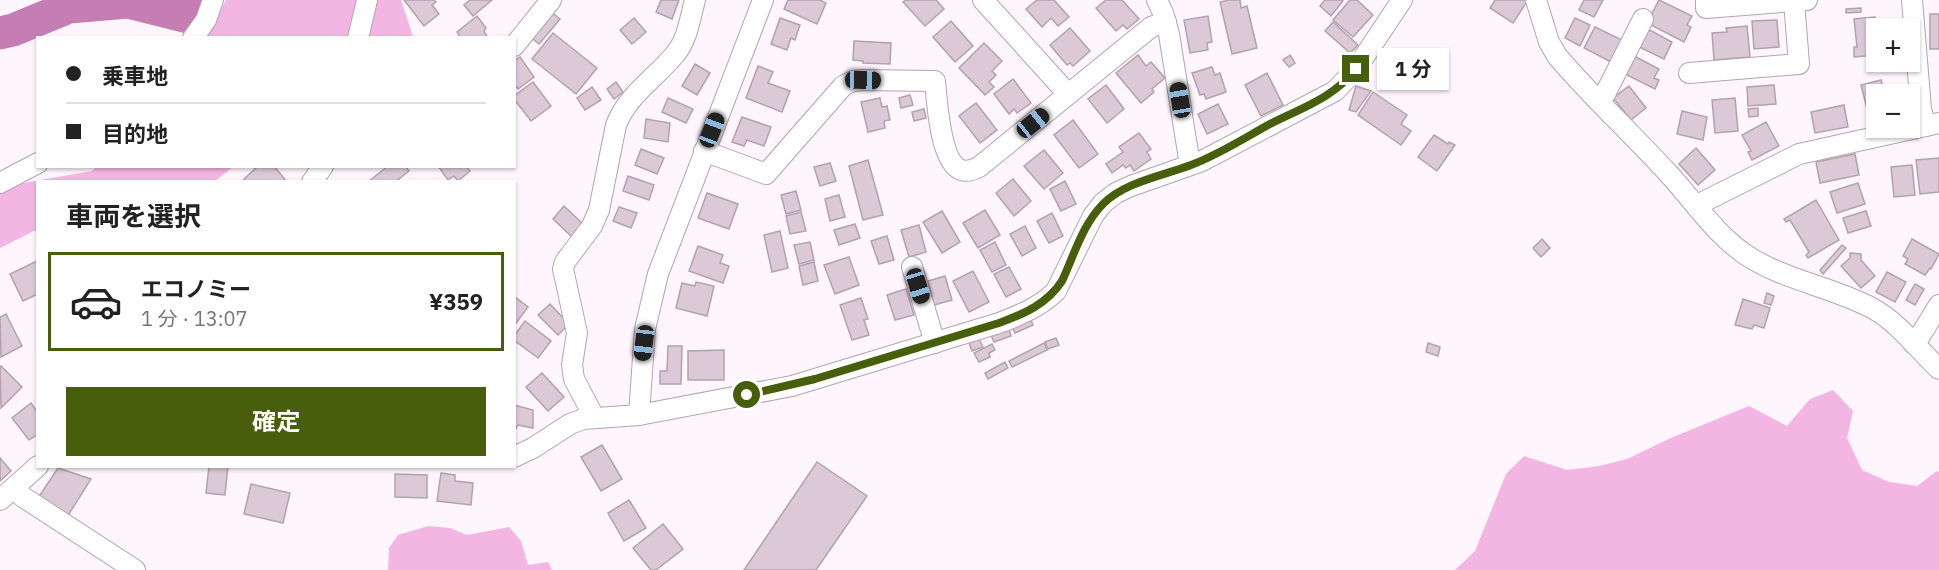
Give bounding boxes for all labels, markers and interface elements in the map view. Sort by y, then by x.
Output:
map controls [1866,18,1920,138]
button: + [1866,18,1920,72]
callout: 1 分 [1377,48,1449,90]
route end [1342,55,1369,82]
text: 1 分 [1395,55,1431,82]
text: 乗車地 [102,61,168,90]
car [845,71,881,89]
car [1168,81,1192,119]
button: − [1866,84,1920,138]
car [1013,105,1053,141]
car [697,110,727,150]
text: 目的地 [102,119,168,148]
text: 車両を選択 [66,198,201,233]
car [904,266,932,306]
text: エコノミー [141,274,251,303]
icon: car [69,275,123,329]
text: ¥359 [429,287,483,316]
text: 1 分 · 13:07 [141,305,248,332]
car [633,324,655,362]
route start [733,381,760,408]
button: 確定 [66,387,486,456]

